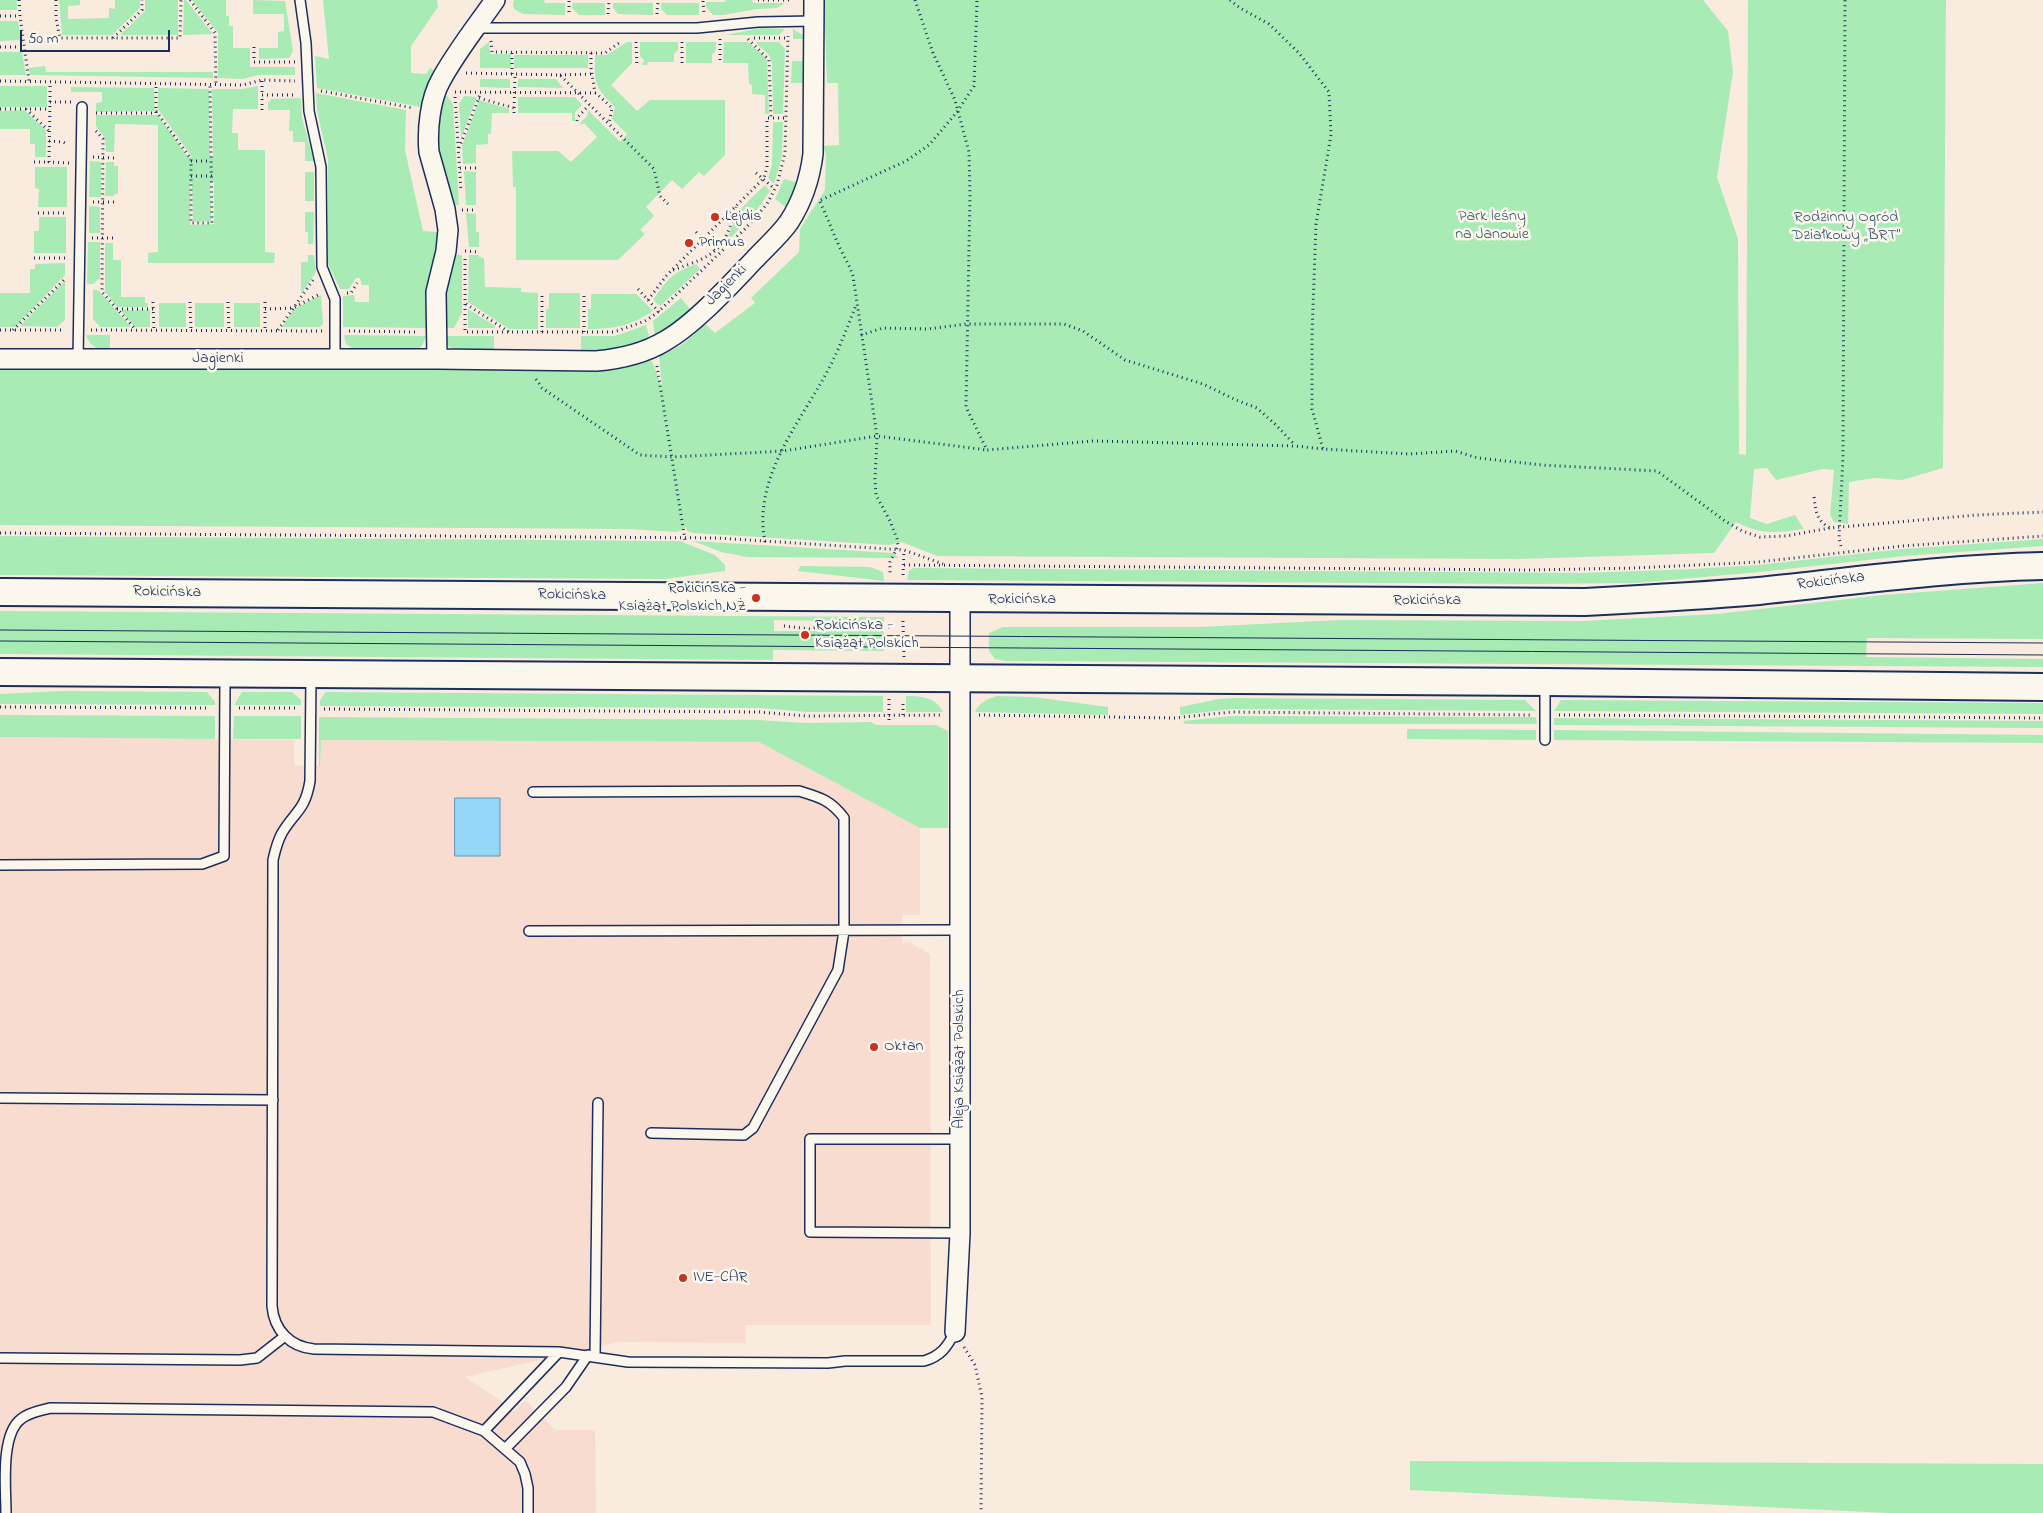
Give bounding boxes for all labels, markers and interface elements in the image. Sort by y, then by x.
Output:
scale bar [22,20,172,52]
text: 50 m [28,28,58,50]
place label: Lejdis [725,207,761,227]
park label: Park leśny na Janowie [1455,207,1529,245]
park label: Rodzinny Ogród Działkowy „BRT” [1792,208,1900,246]
marker: Lejdis [709,211,721,223]
place label: Primus [699,233,745,253]
marker: Primus [683,237,695,249]
street label: Jagienki [702,261,752,311]
street label: Jagienki [192,349,244,369]
street label: Rokicińska [1796,568,1866,596]
place label: Rokicińska - Książąt Polskich NŻ [618,579,746,617]
street label: Rokicińska [133,583,201,603]
street label: Rokicińska [538,586,606,606]
street label: Rokicińska [988,590,1056,610]
street label: Rokicińska [1393,591,1461,611]
marker: Rokicińska - Książąt Polskich NŻ [750,592,762,604]
place label: Rokicińska - Książąt Polskich [815,616,919,654]
marker: Rokicińska - Książąt Polskich [799,629,811,641]
street label: Aleja Książąt Polskich [950,989,970,1129]
place label: Oktan [884,1037,923,1057]
marker: Oktan [868,1041,880,1053]
place label: IVE-CAR [693,1268,747,1288]
marker: IVE-CAR [677,1272,689,1284]

